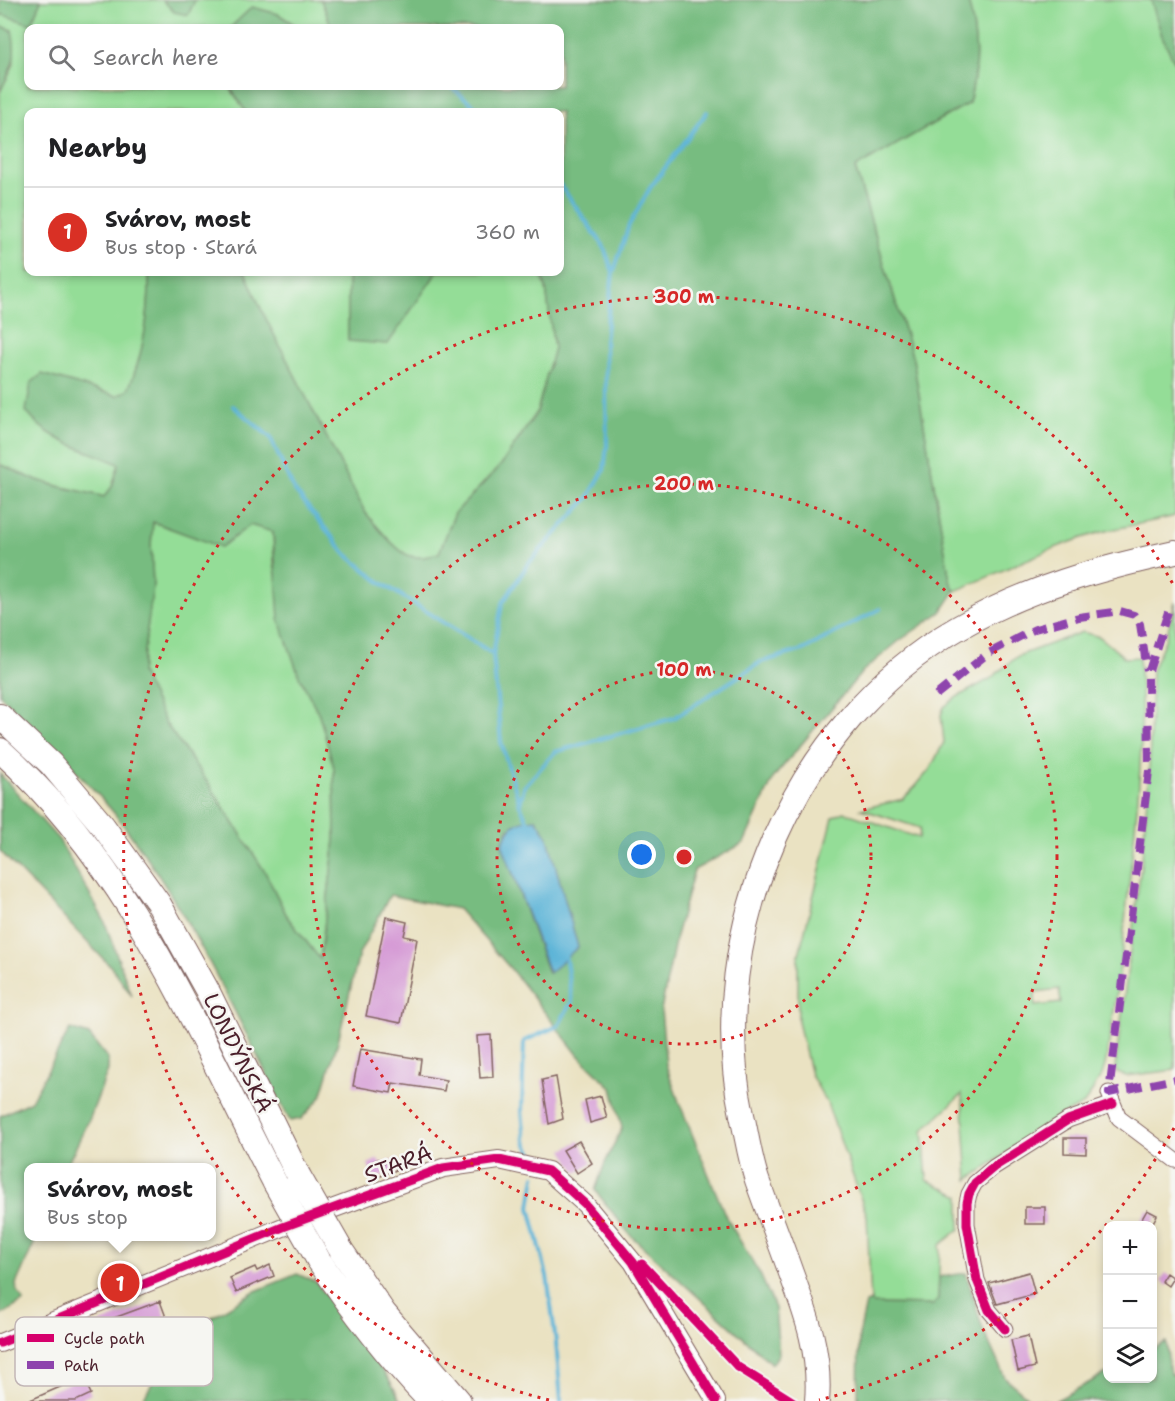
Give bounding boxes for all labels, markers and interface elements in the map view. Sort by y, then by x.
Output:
search box [24,24,564,90]
icon: search [45,41,78,74]
text: Search here [93,43,219,72]
text: Nearby [48,130,147,165]
text: Svárov, most [105,205,251,234]
text: 1 [63,219,72,245]
text: 360 m [475,219,540,245]
text: Bus stop · Stará [105,234,257,260]
text: 300 m [654,285,715,309]
text: 200 m [654,472,715,496]
text: 100 m [656,658,712,682]
your location [627,840,656,869]
centre of rings [674,847,694,867]
street label: LONDÝNSKÁ [197,988,279,1118]
street label: STARÁ [360,1138,436,1190]
popup [24,1163,216,1241]
text: Svárov, most [47,1175,193,1204]
text: Bus stop [47,1204,128,1230]
map controls [1103,1221,1157,1383]
button: + [1103,1221,1157,1275]
pin: 1 [100,1260,140,1306]
button: − [1103,1275,1157,1329]
legend [15,1317,213,1386]
text: Cycle path [64,1328,145,1349]
button: layers [1103,1329,1157,1383]
text: Path [64,1355,99,1376]

